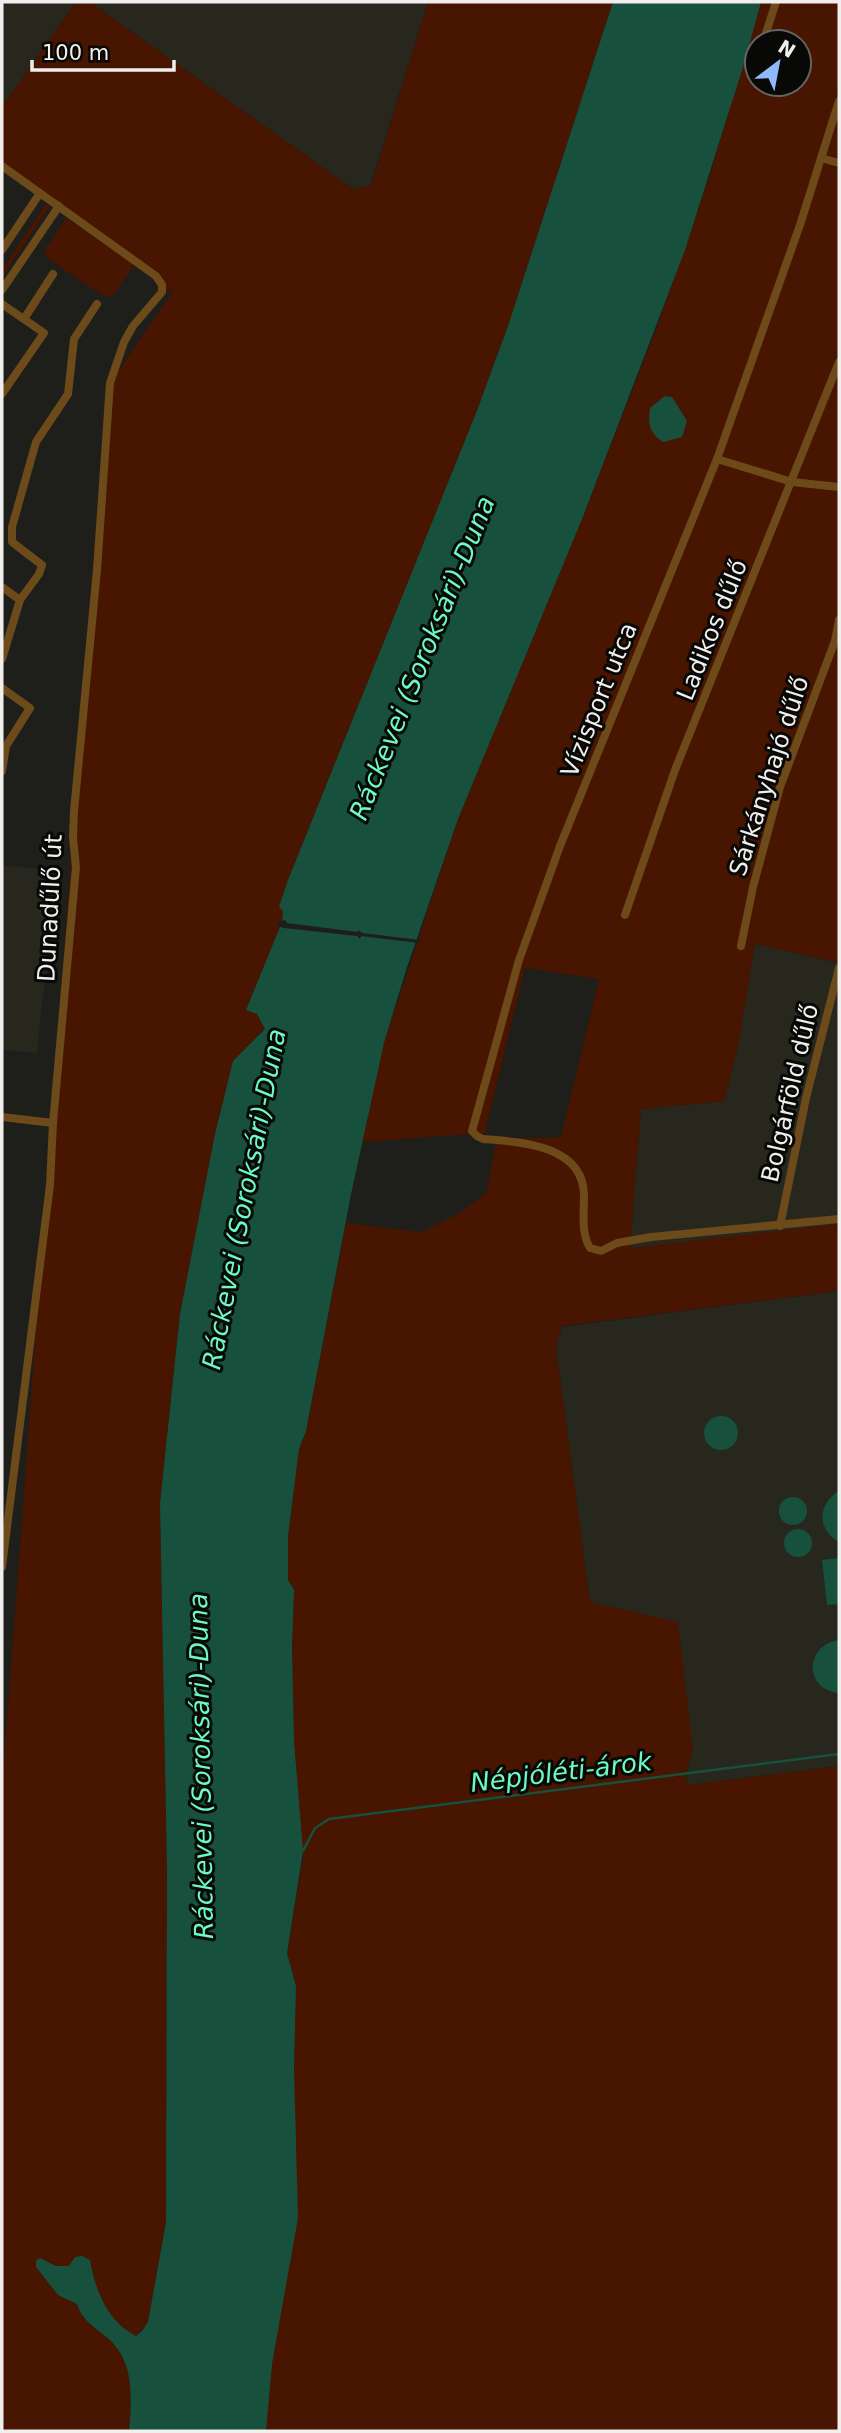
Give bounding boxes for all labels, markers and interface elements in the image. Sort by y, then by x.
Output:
scale bar [32,28,173,72]
north arrow [743,28,813,98]
text: N [774,35,800,62]
text: 100 m [42,41,109,65]
water label: Ráckevei (Soroksári)-Duna [343,492,501,824]
street label: Ladikos dűlő [671,555,753,705]
street label: Vízisport utca [555,619,643,781]
street label: Sárkányhajó dűlő [724,673,814,879]
street label: Dunadűlő út [32,834,68,982]
street label: Bolgárföld dűlő [756,1001,824,1185]
water label: Ráckevei (Soroksári)-Duna [196,1026,292,1372]
water label: Ráckevei (Soroksári)-Duna [183,1593,219,1939]
water label: Népjóléti-árok [469,1746,654,1798]

